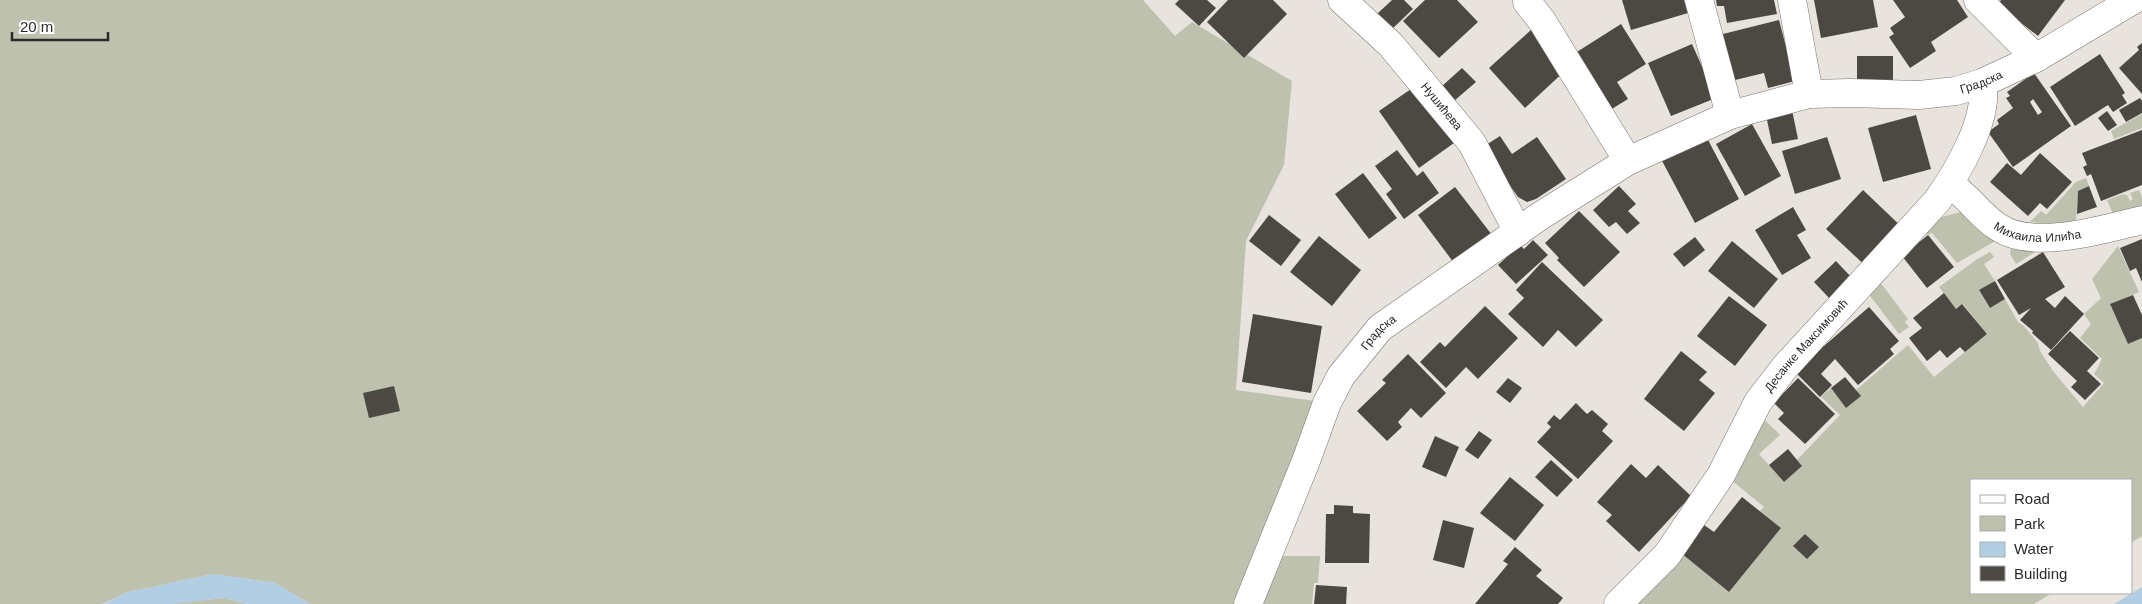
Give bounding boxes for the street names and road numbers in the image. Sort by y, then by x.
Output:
street label: Градска [1958,67,2005,96]
street label: Нушићева [1418,80,1465,133]
street label: Михаила Илића [1991,219,2082,245]
street label: Десанке Максимовић [1761,296,1851,395]
street label: Градска [1358,312,1399,353]

